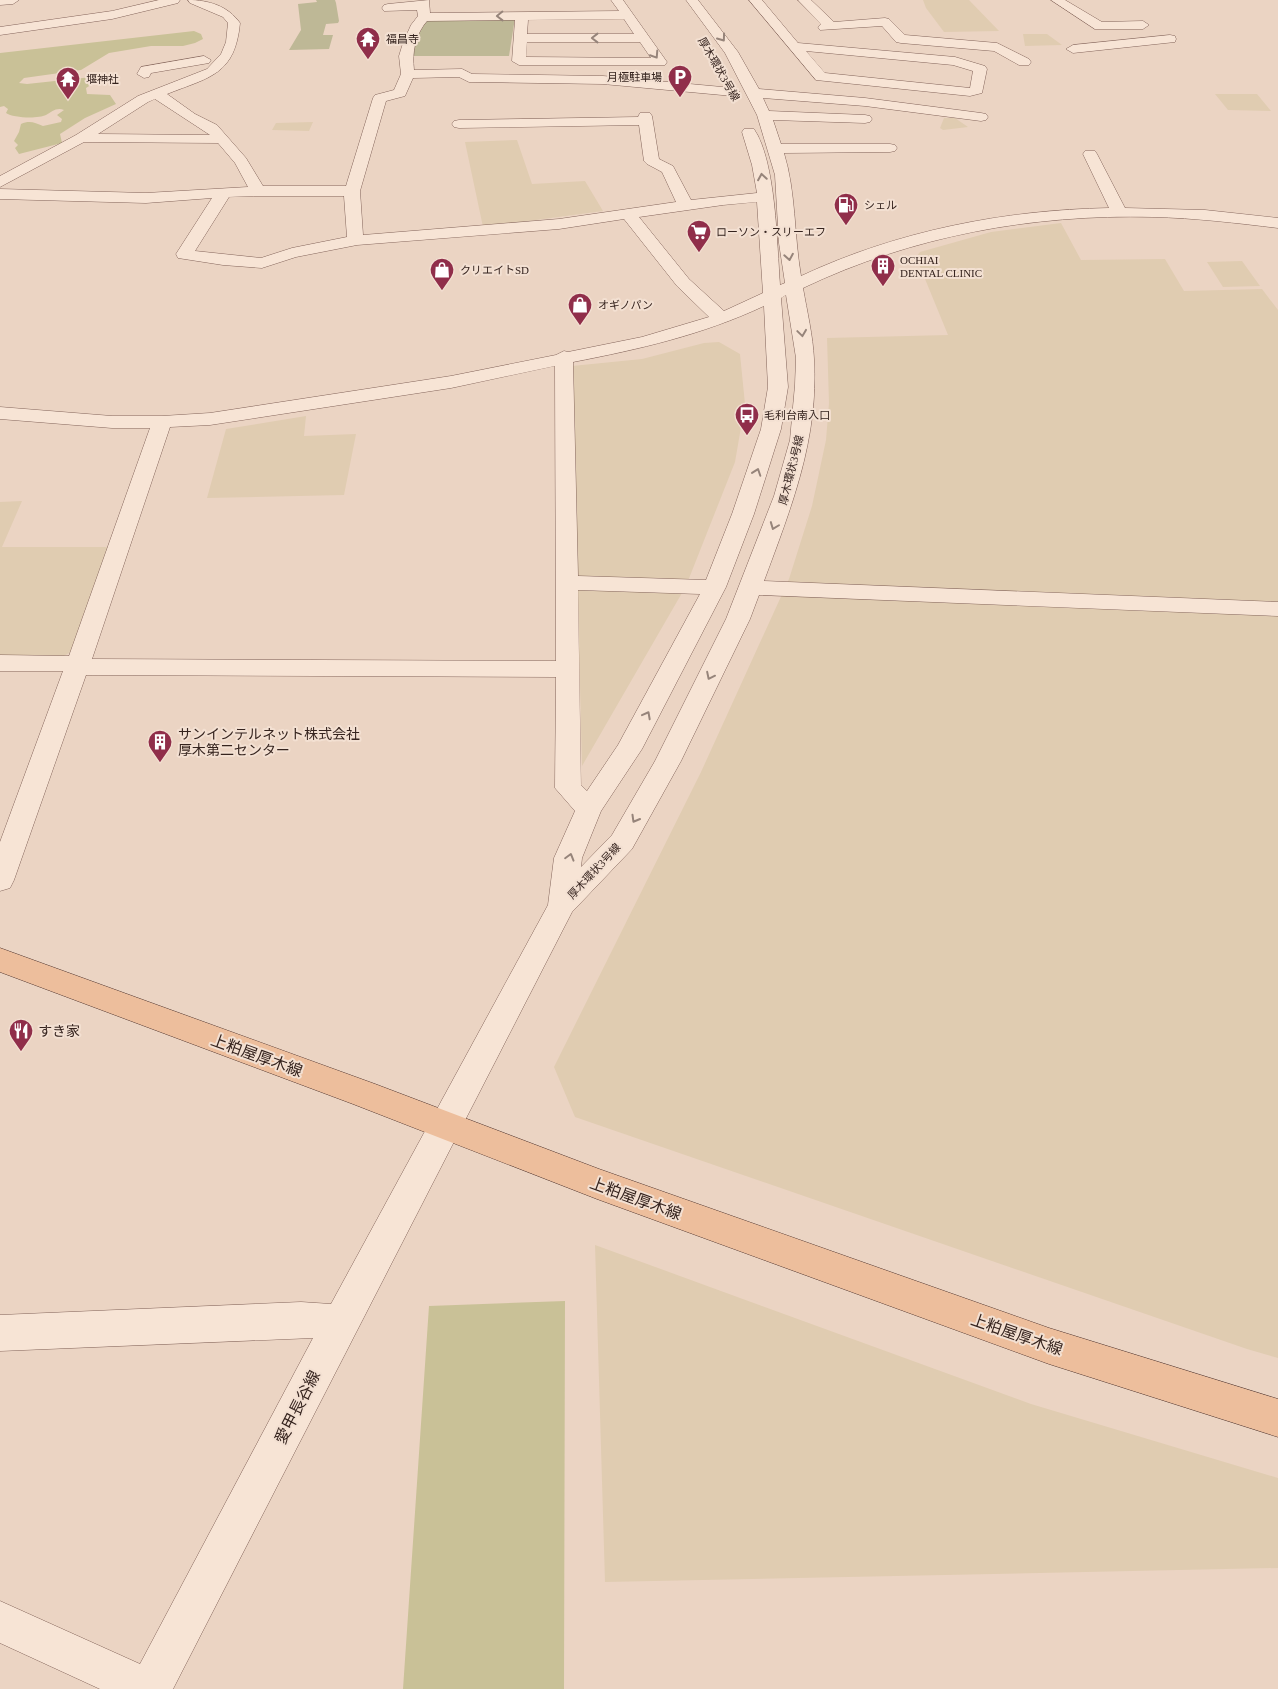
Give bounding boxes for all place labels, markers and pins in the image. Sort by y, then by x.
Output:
temple icon: 福昌寺 [355,26,381,60]
place label: 福昌寺 [386,33,419,45]
parking icon: 月極駐車場 [667,64,693,98]
temple icon: 堰神社 [55,66,81,100]
place label: 月極駐車場 [607,71,662,83]
place label: 堰神社 [86,73,119,85]
fuel station icon: シェル [833,192,859,226]
place label: シェル [864,199,897,211]
supermarket icon: ローソン・スリーエフ [686,219,712,253]
place label: ローソン・スリーエフ [716,226,826,238]
building icon: OCHIAI DENTAL CLINIC [870,253,896,287]
place label: OCHIAI DENTAL CLINIC [900,254,982,279]
shop icon: クリエイトSD [429,257,455,291]
place label: クリエイトSD [460,264,529,276]
shop icon: オギノパン [567,292,593,326]
place label: オギノパン [598,299,653,311]
bus stop icon: 毛利台南入口 [734,402,760,436]
place label: 毛利台南入口 [764,409,830,421]
place label: サンインテルネット株式会社 厚木第二センター [178,727,360,758]
building icon: サンインテルネット株式会社 厚木第二センター [147,729,173,763]
restaurant icon: すき家 [8,1018,34,1052]
place label: すき家 [38,1024,80,1039]

